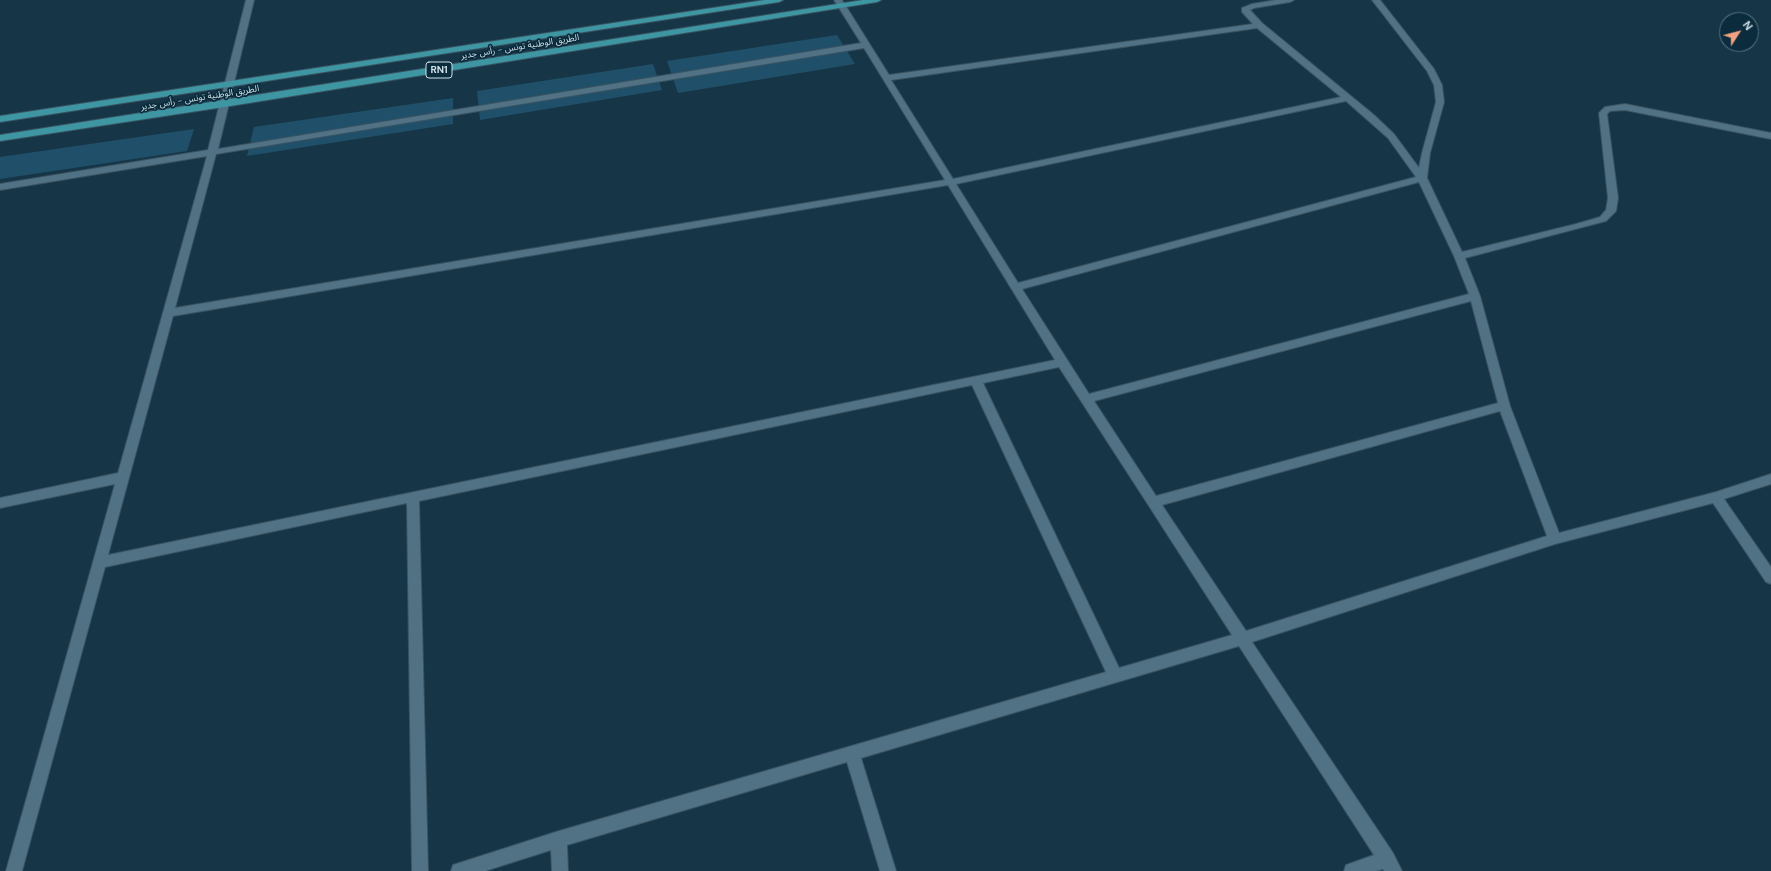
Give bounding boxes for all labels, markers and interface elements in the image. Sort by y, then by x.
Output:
north arrow [1719,12,1759,52]
text: N [1740,18,1756,33]
street label: الطريق الوطنية تونس - رأس جدير [460,32,580,62]
road number: RN1 [426,62,452,78]
street label: الطريق الوطنية تونس - رأس جدير [140,83,260,113]

